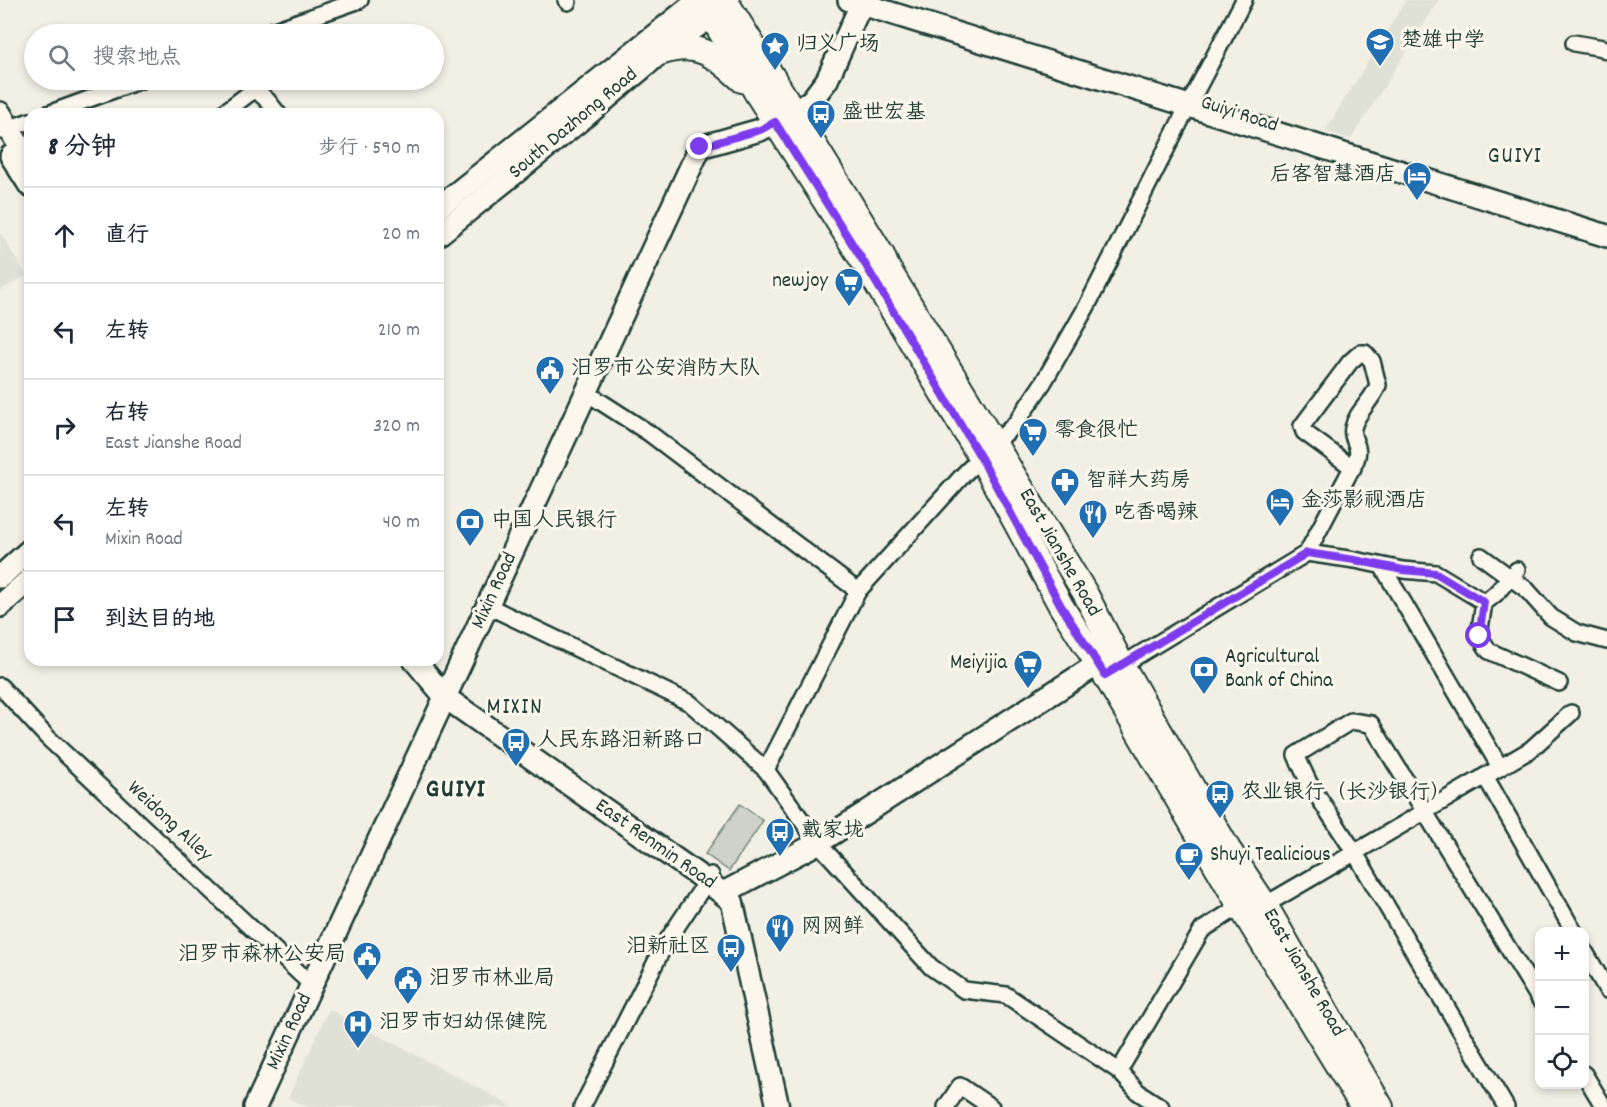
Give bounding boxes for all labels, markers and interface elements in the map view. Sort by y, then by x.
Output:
search box [24,24,444,90]
school or university icon: 楚雄中学 [1364,26,1396,68]
place label: 楚雄中学 [1401,27,1485,57]
place icon: 归义广场 [759,30,791,72]
place label: 归义广场 [796,31,880,61]
icon: search [45,41,78,74]
text: 搜索地点 [93,43,181,74]
street label: South Dazhong Road [503,61,645,187]
street label: Guiyi Road [1196,88,1282,142]
bus stop icon: 盛世宏基 [805,98,837,140]
place label: 盛世宏基 [842,99,926,129]
text: 8 分钟 [48,130,116,167]
route end [686,133,712,159]
text: 步行 · 590 m [319,135,420,163]
district label: GUIYI [1488,140,1542,174]
hotel icon: 后客智慧酒店 [1401,160,1433,202]
place label: 后客智慧酒店 [1270,161,1396,191]
icon: ahead [48,219,81,252]
text: 直行 [105,221,149,252]
text: 20 m [382,221,420,249]
supermarket icon: newjoy [833,266,865,308]
place label: newjoy [772,267,828,297]
icon: left [48,315,81,348]
text: 左转 [105,317,149,348]
text: 210 m [378,317,420,345]
public building icon: 汨罗市公安消防大队 [534,354,566,396]
place label: 汨罗市公安消防大队 [571,355,760,385]
text: 右转 [105,399,149,430]
icon: right [48,411,81,444]
text: 320 m [373,413,420,441]
supermarket icon: 零食很忙 [1017,416,1049,458]
place label: 零食很忙 [1054,417,1138,447]
text: East Jianshe Road [105,430,242,458]
pharmacy icon: 智祥大药房 [1049,466,1081,508]
place label: 智祥大药房 [1086,467,1191,497]
street label: East Jianshe Road [1010,483,1108,623]
hotel icon: 金莎影视酒店 [1264,486,1296,528]
place label: 金莎影视酒店 [1301,487,1427,517]
text: 左转 [105,495,149,526]
restaurant icon: 吃香喝辣 [1077,498,1109,540]
place label: 吃香喝辣 [1114,499,1198,529]
bank icon: 中国人民银行 [454,506,486,548]
icon: left [48,507,81,540]
place label: 中国人民银行 [491,507,617,537]
text: 40 m [382,509,420,537]
text: Mixin Road [105,526,183,554]
street label: Mixin Road [464,548,526,634]
icon: arrive [48,603,81,636]
text: 到达目的地 [105,605,215,636]
route start [1465,622,1491,648]
place label: Agricultural Bank of China [1225,643,1334,697]
supermarket icon: Meiyijia [1012,648,1044,690]
place label: Meiyijia [950,649,1008,679]
bank icon: Agricultural Bank of China [1188,654,1220,696]
district label: MIXIN [487,691,543,725]
bus stop icon: 人民东路汨新路口 [500,726,532,768]
place label: 人民东路汨新路口 [537,727,705,757]
district label: GUIYI [426,771,486,810]
street label: Weidong Alley [120,774,219,870]
bus stop icon: 农业银行（长沙银行） [1204,778,1236,820]
place label: 农业银行（长沙银行） [1241,779,1451,809]
street label: East Renmin Road [588,792,722,898]
bus stop icon: 戴家垅 [764,816,796,858]
place label: 戴家垅 [801,817,864,847]
cafe icon: Shuyi Tealicious [1173,840,1205,882]
place label: Shuyi Tealicious [1210,841,1331,871]
street label: East Jianshe Road [1254,903,1352,1043]
restaurant icon: 网网鲜 [764,912,796,954]
place label: 网网鲜 [801,913,864,943]
map controls [1535,927,1589,1089]
button: + [1535,927,1589,981]
bus stop icon: 汨新社区 [715,932,747,974]
place label: 汨新社区 [626,933,710,963]
public building icon: 汨罗市森林公安局 [351,940,383,982]
place label: 汨罗市森林公安局 [178,941,346,971]
public building icon: 汨罗市林业局 [392,964,424,1006]
place label: 汨罗市林业局 [429,965,555,995]
button: − [1535,981,1589,1035]
street label: Mixin Road [259,989,321,1075]
hospital icon: 汨罗市妇幼保健院 [342,1008,374,1050]
place label: 汨罗市妇幼保健院 [379,1009,547,1039]
button: locate [1535,1035,1589,1089]

